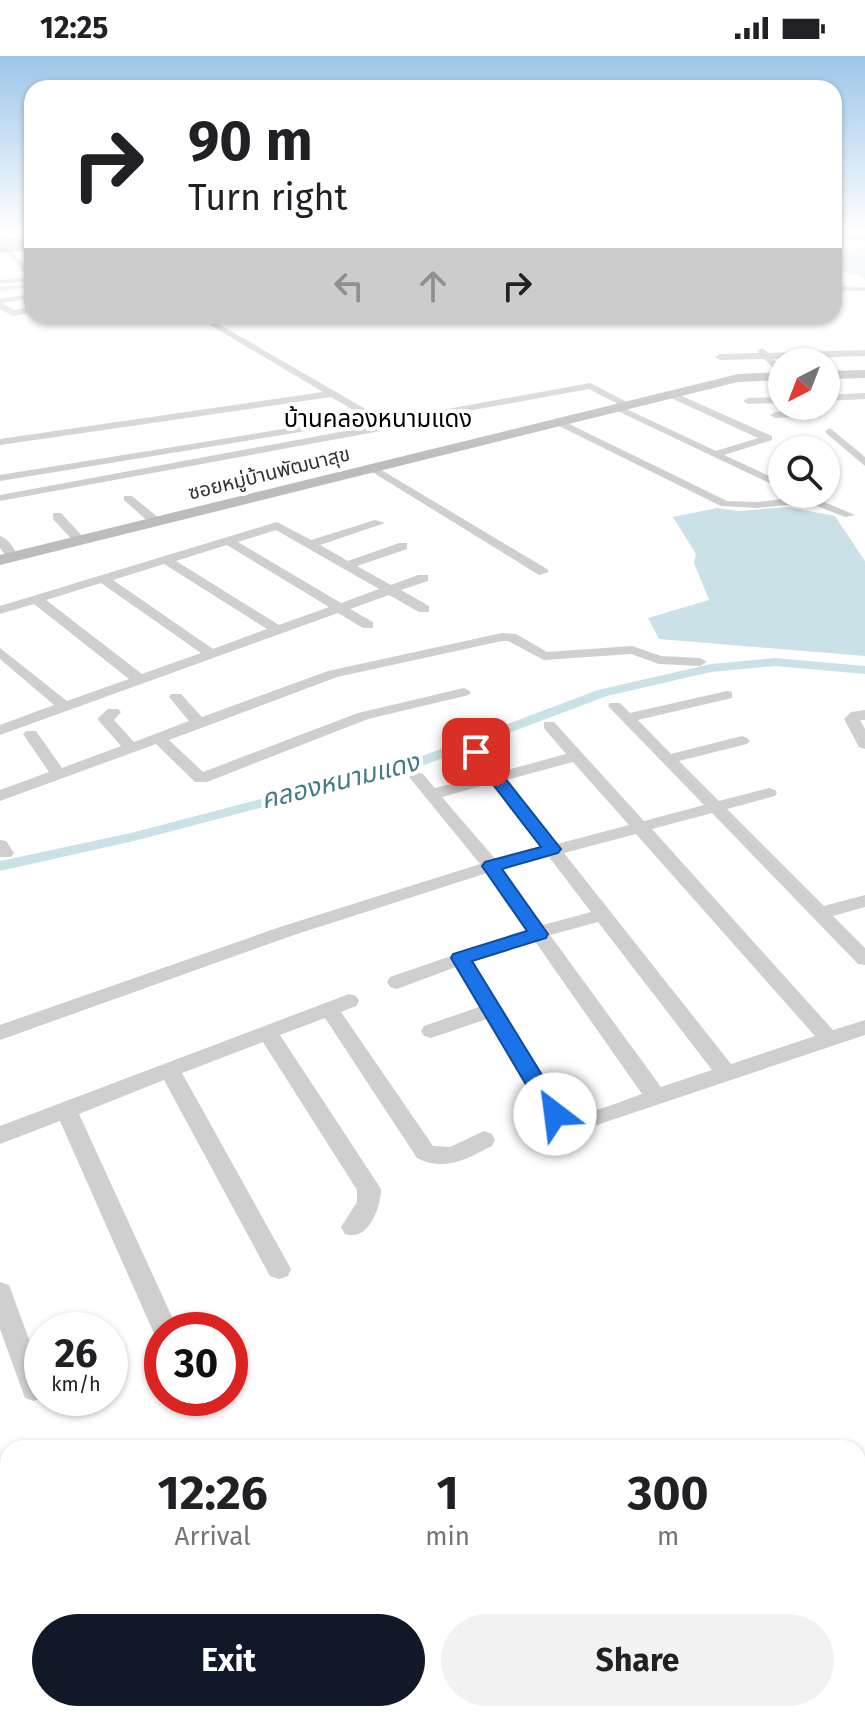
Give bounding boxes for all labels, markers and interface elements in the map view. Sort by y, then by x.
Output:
text: 12:25 [40,10,108,46]
text: 90 m [188,108,313,175]
icon: right [56,112,160,216]
text: Turn right [188,176,348,220]
icon: left [327,264,371,308]
icon: ahead [411,264,455,308]
icon: right [495,264,539,308]
north arrow [768,348,840,420]
map controls [768,348,840,508]
district label: บ้านคลองหนามแดง [284,405,472,433]
button: search [768,436,840,508]
street label: ซอยหมู่บ้านพัฒนาสุข [186,441,353,506]
pin [442,718,510,786]
icon: arrive [454,730,498,774]
water label: คลองหนามแดง [258,746,423,816]
position arrow [513,1072,597,1156]
speed limit sign: 30 [144,1312,248,1416]
text: 26 [54,1330,98,1378]
text: km/h [51,1372,101,1396]
text: 12:26 [157,1464,268,1522]
text: 1 [437,1464,459,1522]
text: 300 [627,1464,709,1522]
text: Arrival [175,1521,251,1552]
text: min [425,1521,470,1552]
text: m [657,1521,679,1552]
button: Exit [32,1614,425,1706]
button: Share [441,1614,834,1706]

